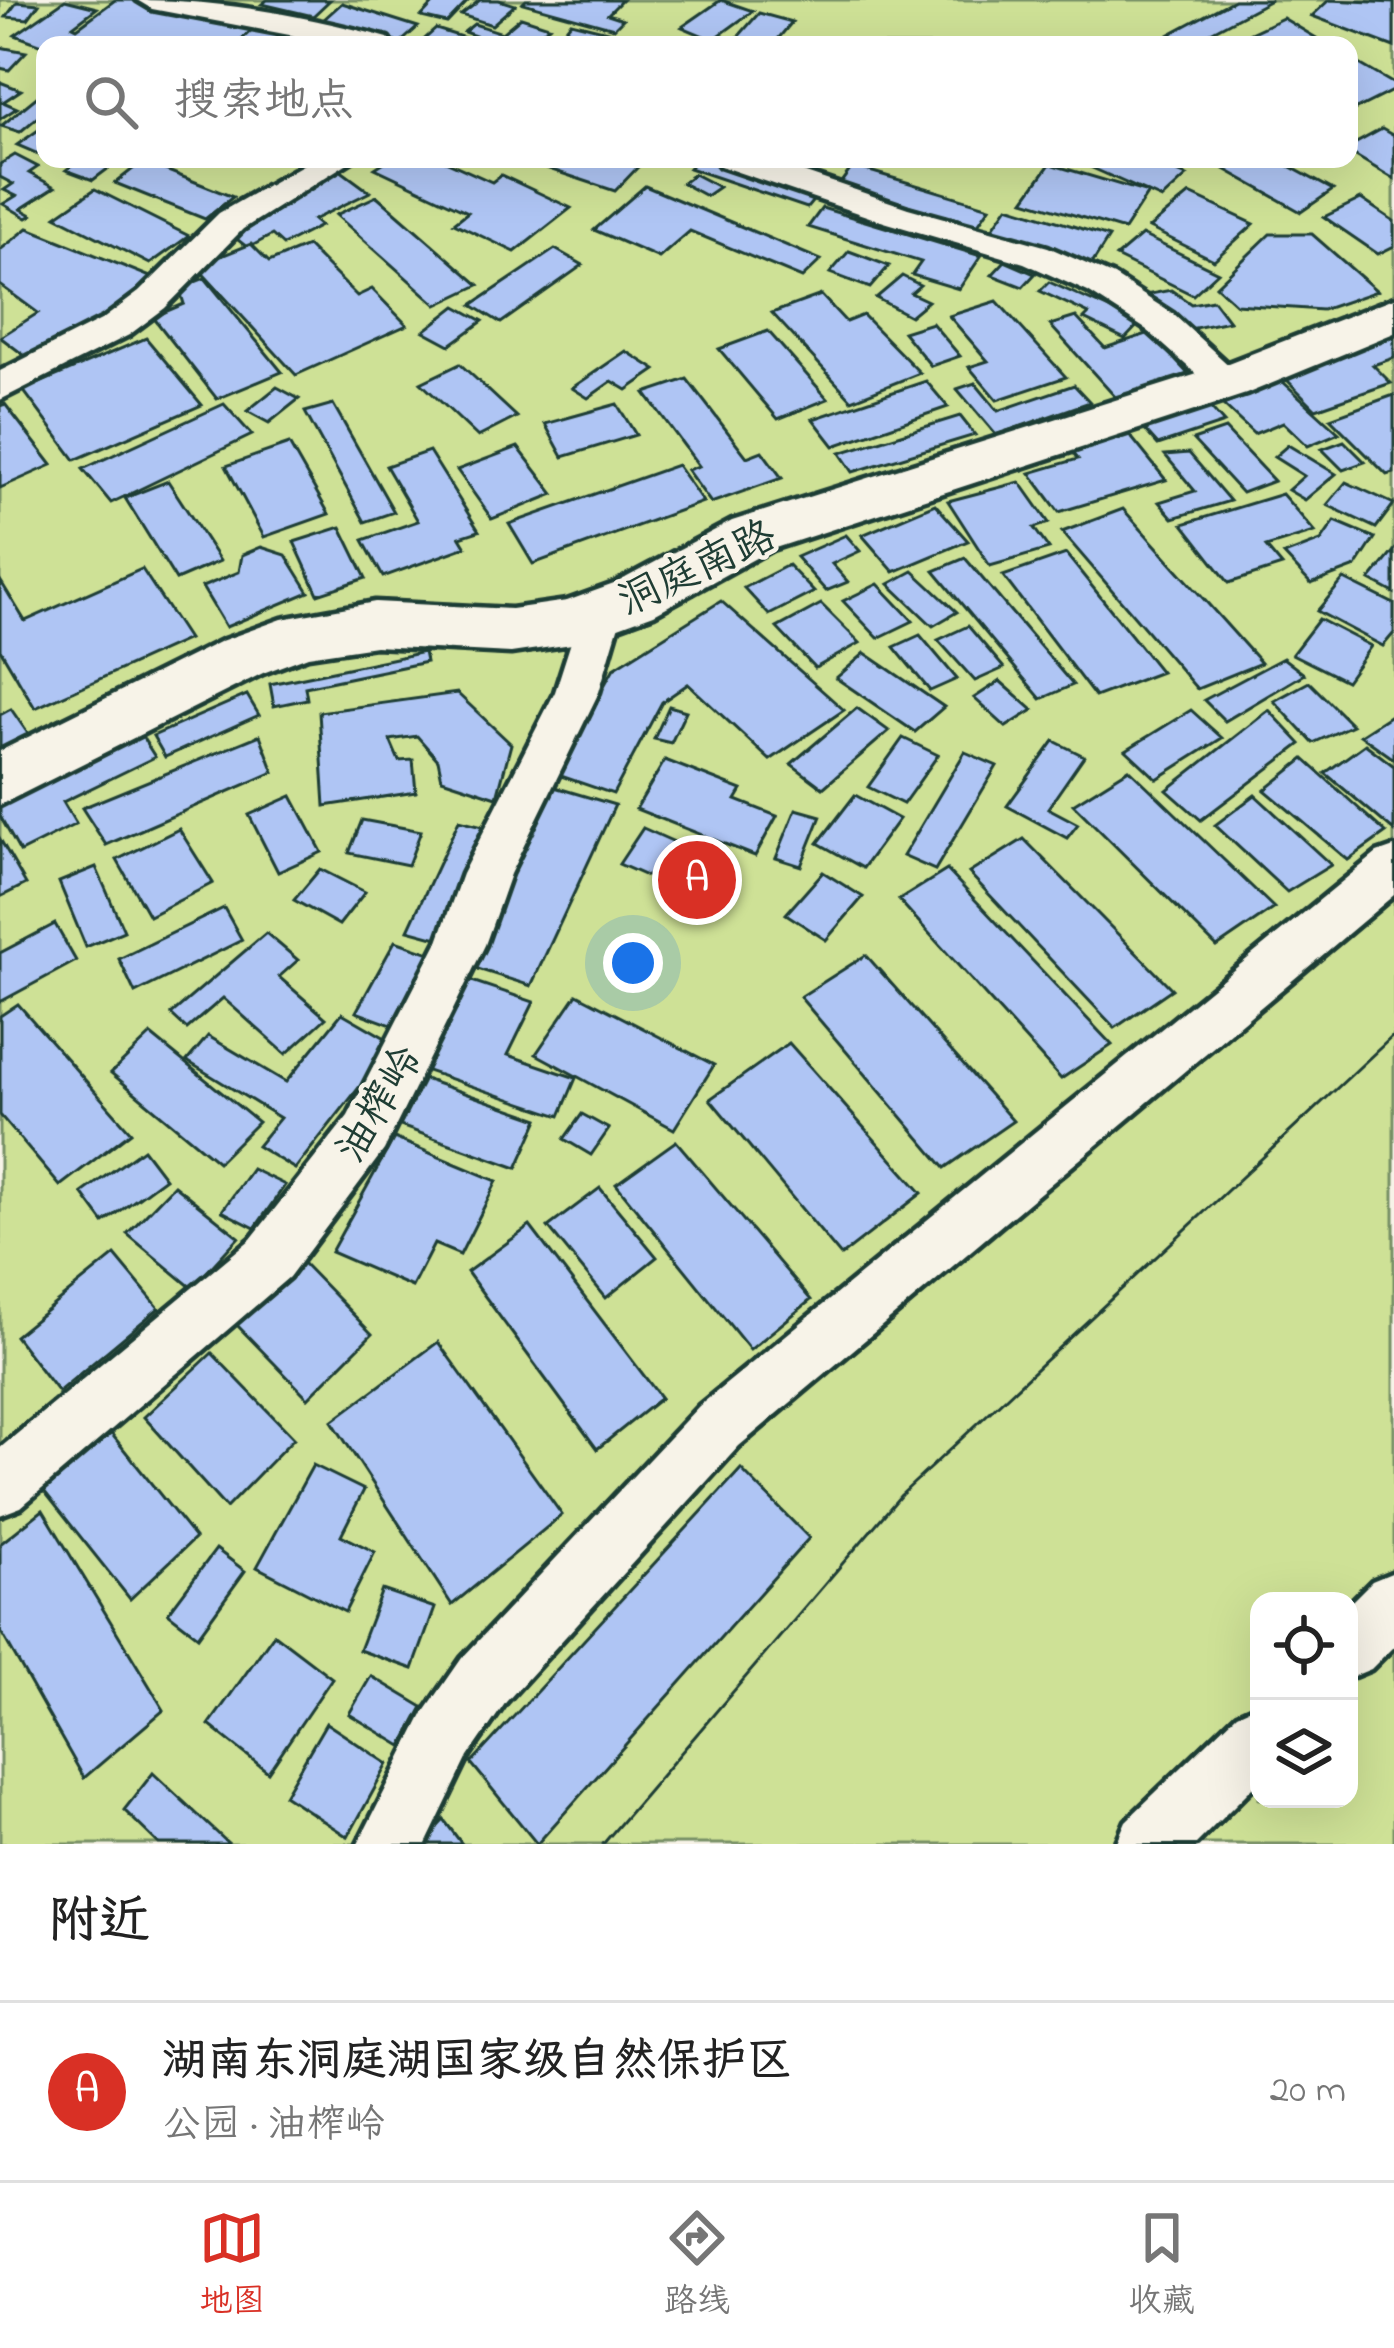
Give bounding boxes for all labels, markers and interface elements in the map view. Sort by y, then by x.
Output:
search box [36,36,1358,168]
icon: search [78,69,144,135]
text: 搜索地点 [174,70,354,136]
street label: 洞庭南路 [609,507,787,633]
pin: A [658,835,736,925]
your location [603,933,663,993]
street label: 油榨岭 [322,1036,439,1175]
map controls [1250,1592,1358,1808]
button: locate [1250,1592,1358,1700]
button: layers [1250,1700,1358,1808]
text: 附近 [48,1886,150,1961]
text: 湖南东洞庭湖国家级自然保护区 [162,2030,792,2096]
text: A [75,2063,99,2120]
text: 20 m [1270,2063,1346,2120]
text: 公园 · 油榨岭 [162,2098,385,2155]
tab: 地图 [199,2205,265,2327]
tab: 路线 [664,2205,730,2327]
tab: 收藏 [1129,2205,1195,2327]

